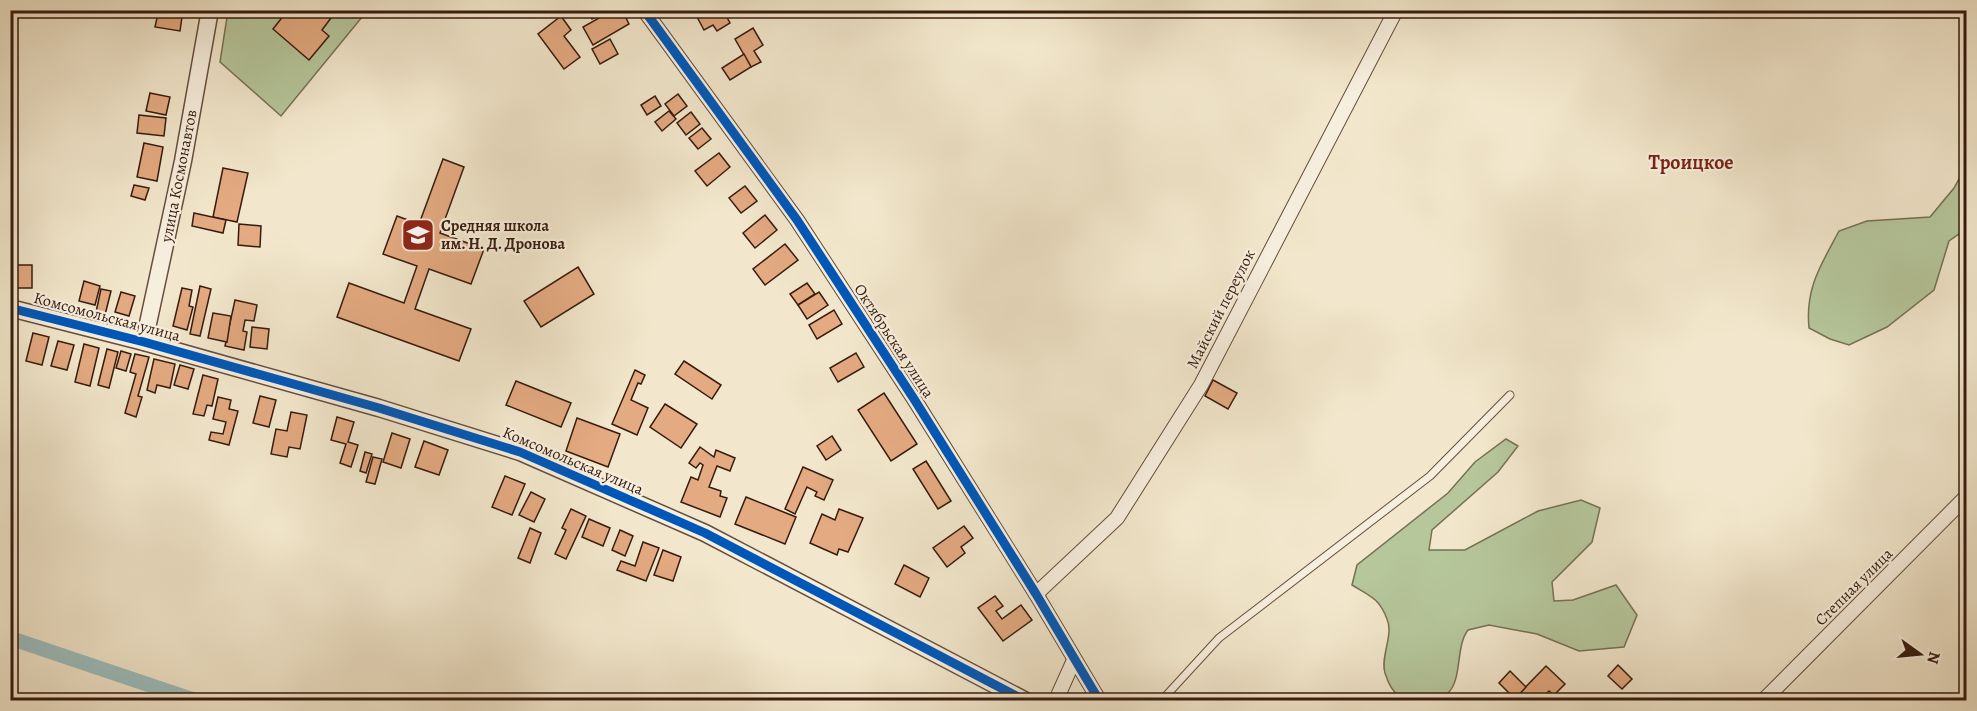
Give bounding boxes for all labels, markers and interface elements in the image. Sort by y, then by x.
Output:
street label: улица Космонавтов [155,108,203,245]
district label: Троицкое [1648,149,1734,176]
place label: Средняя школа им. Н. Д. Дронова [441,215,565,255]
school or university icon: Средняя школа им. Н. Д. Дронова [400,217,436,253]
street label: Майский переулок [1181,246,1261,372]
street label: Октябрьская улица [849,280,940,403]
street label: Комсомольская улица [31,287,183,347]
street label: Комсомольская улица [499,421,647,501]
street label: Степная улица [1810,543,1898,631]
north arrow [1890,624,1950,684]
text: N [1921,649,1946,666]

